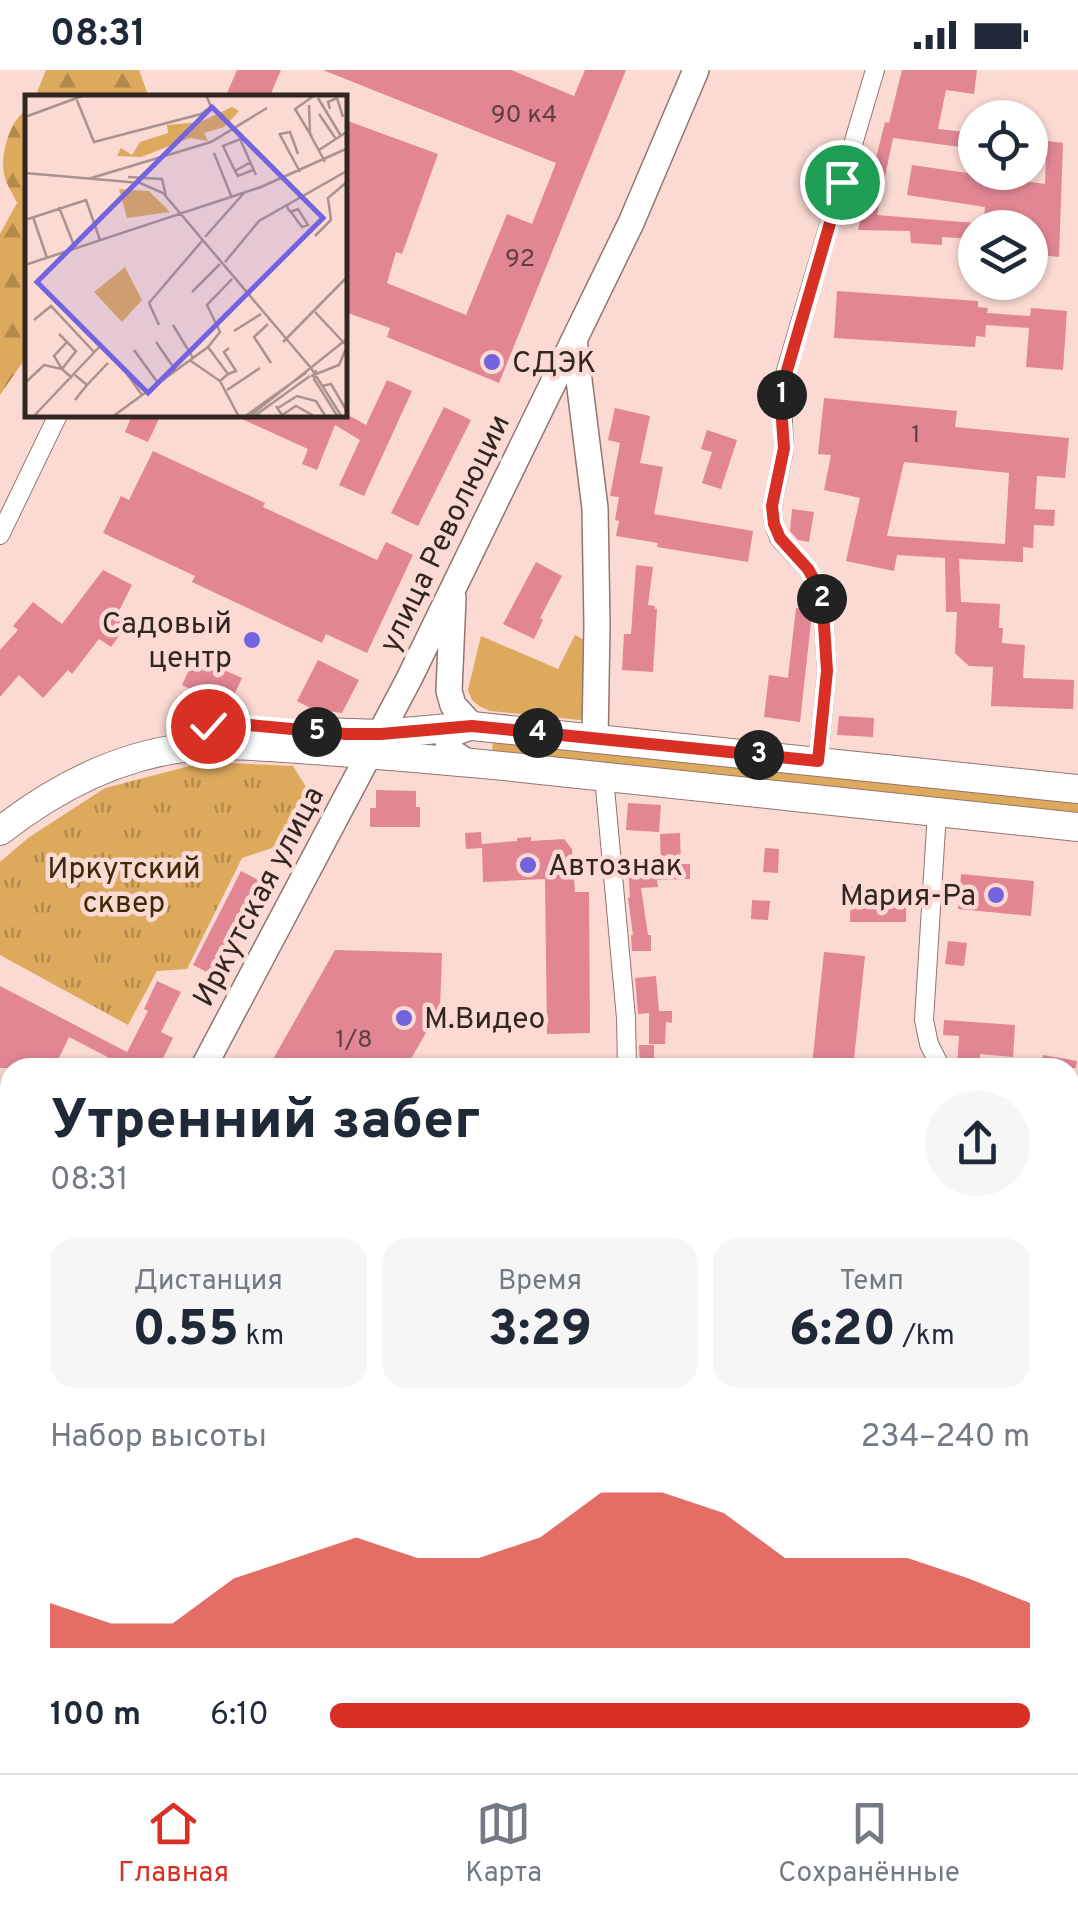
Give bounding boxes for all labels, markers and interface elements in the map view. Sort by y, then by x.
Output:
text: 08:31 [50,11,146,60]
inset map [25,95,348,418]
house number: 90 к4 [491,100,557,132]
map controls [958,100,1048,300]
button: locate [958,100,1048,190]
pin [800,140,885,225]
icon: arrive [815,155,870,210]
button: layers [958,210,1048,300]
house number: 92 [505,244,535,276]
place label: СДЭК [512,346,596,383]
marker: СДЭК [481,351,503,373]
pin: 1 [757,370,807,420]
text: 1 [776,377,788,413]
street label: улица Революции [373,409,520,659]
house number: 1 [911,420,921,452]
pin: 2 [797,574,847,624]
text: 2 [813,581,831,617]
place label: Садовый центр [102,607,232,678]
marker: Садовый центр [241,629,263,651]
pin [166,684,251,769]
icon: check [181,699,236,754]
pin: 5 [292,707,342,757]
pin: 4 [513,708,563,758]
text: 5 [308,714,326,750]
text: 4 [529,715,547,751]
pin: 3 [734,730,784,780]
text: 3 [751,737,767,773]
street label: Иркутская улица [187,781,334,1014]
place label: Автознак [548,849,683,886]
park label: Иркутский сквер [47,852,201,923]
marker: Автознак [517,854,539,876]
place label: Мария-Ра [840,879,976,916]
marker: Мария-Ра [985,884,1007,906]
place label: М.Видео [424,1002,545,1039]
marker: М.Видео [393,1007,415,1029]
house number: 1/8 [336,1025,372,1057]
text: Утренний забег [50,1088,480,1158]
button: share [925,1091,1030,1196]
text: 08:31 [50,1161,128,1201]
text: Дистанция [134,1264,283,1300]
text: Время [498,1264,582,1300]
text: Темп [839,1264,904,1300]
text: 0.55 [132,1300,239,1363]
text: 3:29 [488,1300,592,1363]
text: 6:20 [789,1300,896,1363]
text: km [239,1319,284,1355]
text: /km [896,1319,955,1355]
text: Набор высоты [50,1418,267,1458]
text: 234–240 m [861,1418,1030,1458]
text: 100 m [50,1696,141,1736]
text: 6:10 [210,1696,269,1736]
tab: Главная [118,1796,229,1892]
tab: Карта [465,1796,542,1892]
tab: Сохранённые [778,1796,960,1892]

